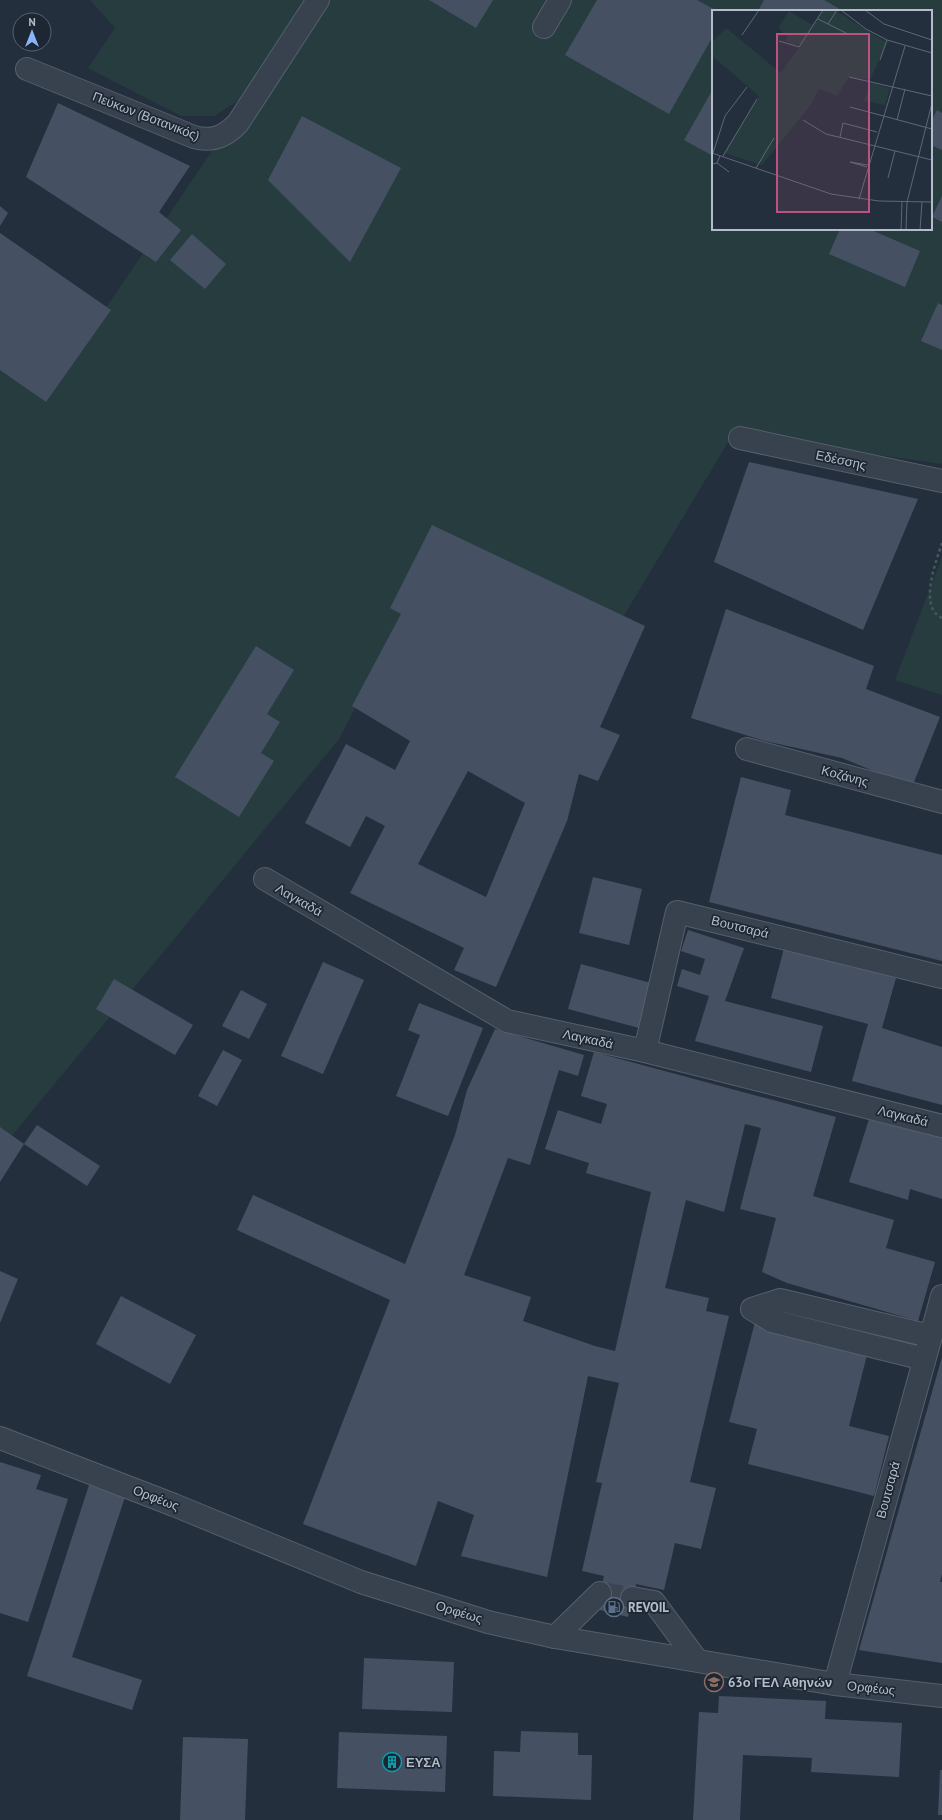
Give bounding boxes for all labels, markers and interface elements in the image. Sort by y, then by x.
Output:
inset map [712,10,932,230]
north arrow [12,12,52,52]
text: N [28,15,36,29]
street label: Πεύκων (Βοτανικός) [90,88,202,144]
street label: Εδέσσης [814,446,868,474]
street label: Κοζάνης [820,762,870,790]
street label: Λαγκαδά [273,880,326,920]
street label: Βουτσαρά [710,912,771,942]
street label: Λαγκαδά [561,1025,615,1053]
street label: Λαγκαδά [876,1102,930,1131]
street label: Βουτσαρά [872,1459,904,1520]
street label: Ορφέως [130,1481,182,1515]
fuel station icon: REVOIL [603,1596,625,1618]
street label: Ορφέως [433,1597,485,1627]
place label: REVOIL [628,1599,669,1616]
school or university icon: 63ο ΓΕΛ Αθηνών [703,1671,725,1693]
place label: 63ο ΓΕΛ Αθηνών [728,1674,832,1691]
street label: Ορφέως [846,1677,896,1699]
building icon: ΕΥΣΑ [381,1751,403,1773]
place label: ΕΥΣΑ [406,1754,441,1771]

